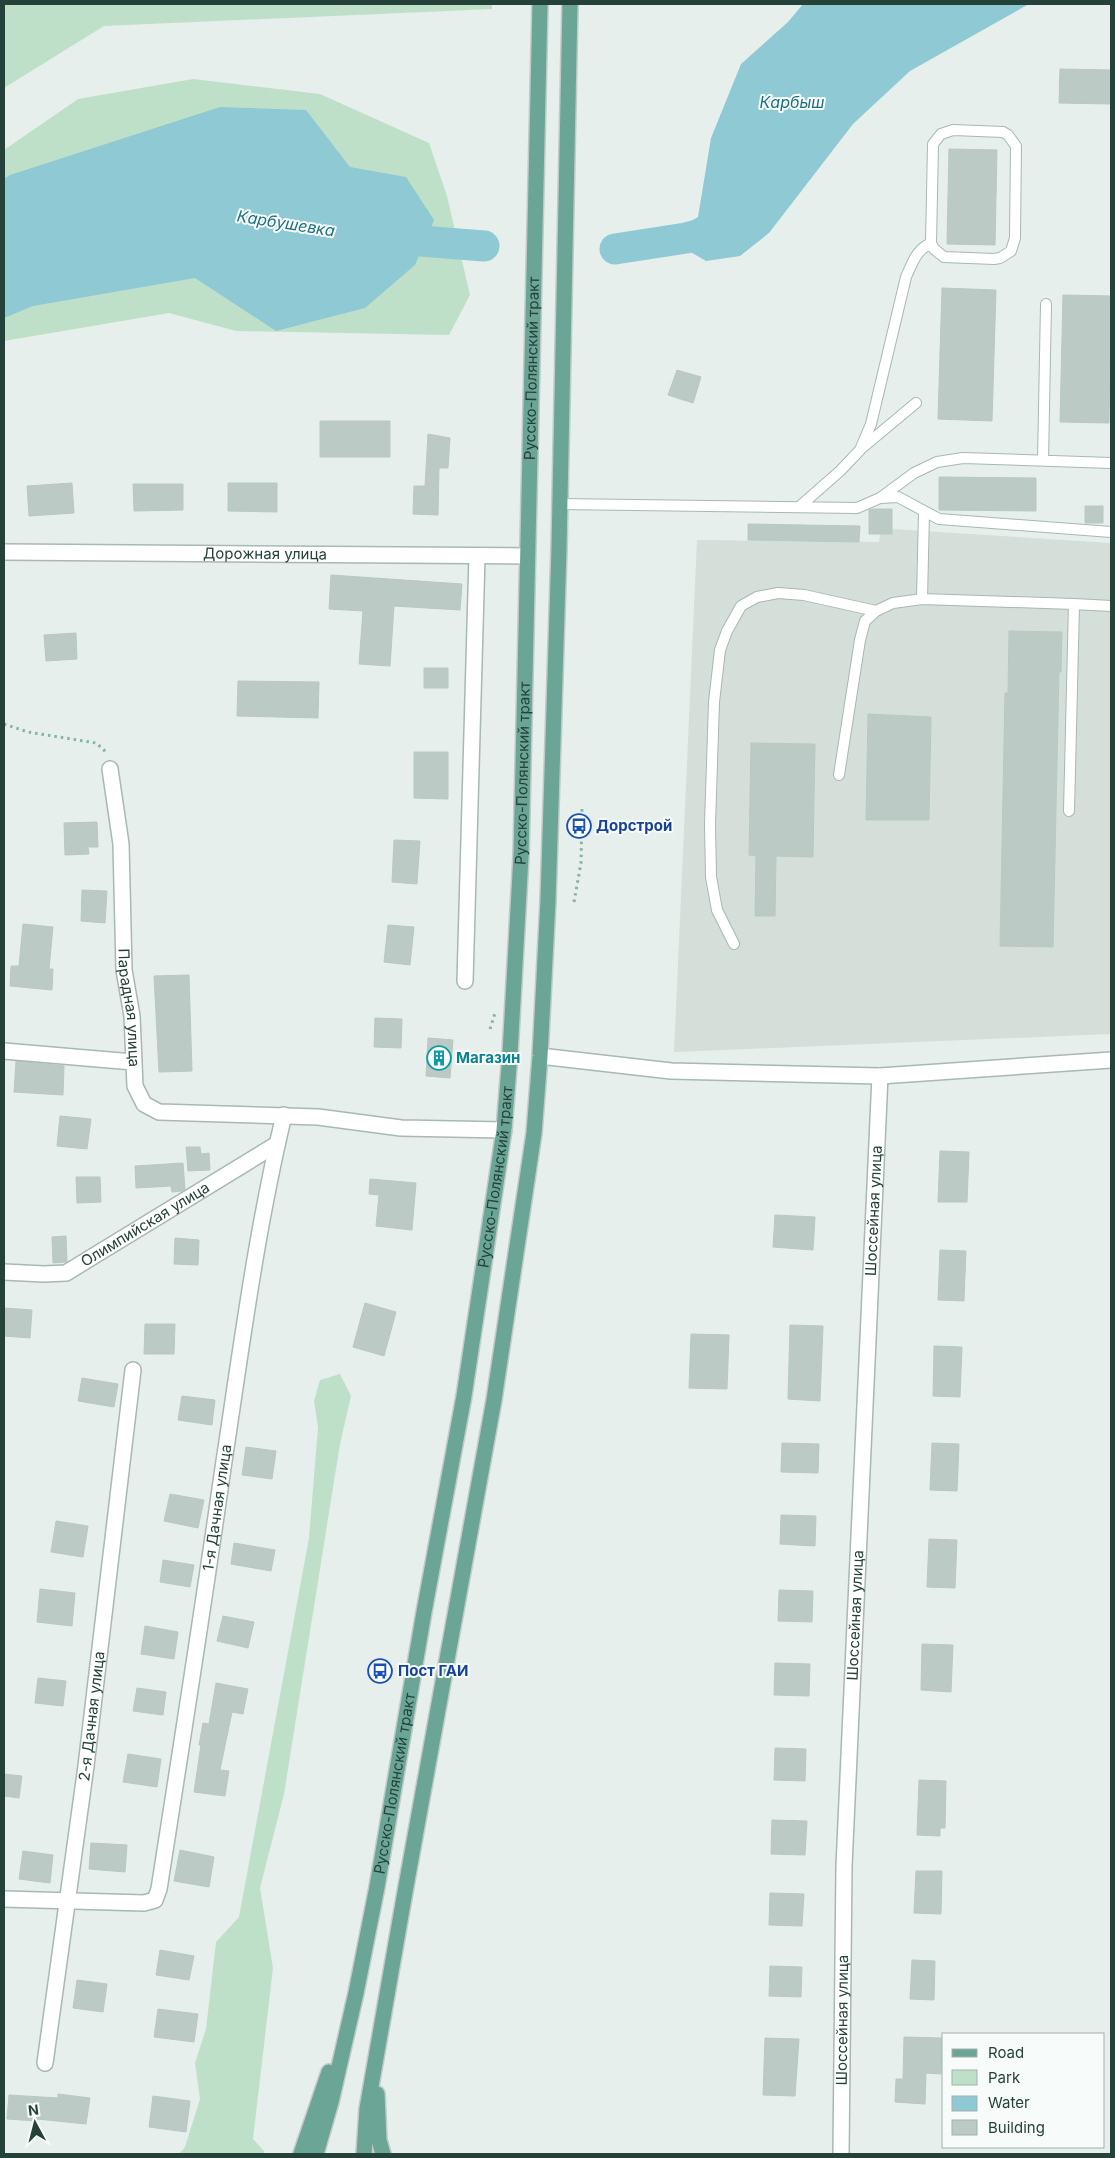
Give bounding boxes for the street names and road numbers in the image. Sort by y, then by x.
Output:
street label: Русско-Полянский тракт [520,276,543,460]
street label: Дорожная улица [203,544,327,563]
street label: Русско-Полянский тракт [511,681,534,865]
street label: Парадная улица [114,948,144,1067]
street label: Русско-Полянский тракт [473,1085,516,1269]
street label: Шоссейная улица [861,1145,886,1276]
street label: Олимпийская улица [77,1178,213,1271]
street label: 1-я Дачная улица [198,1443,235,1572]
street label: Шоссейная улица [842,1550,867,1681]
street label: 2-я Дачная улица [74,1650,109,1782]
street label: Русско-Полянский тракт [369,1691,419,1875]
street label: Шоссейная улица [832,1955,852,2085]

